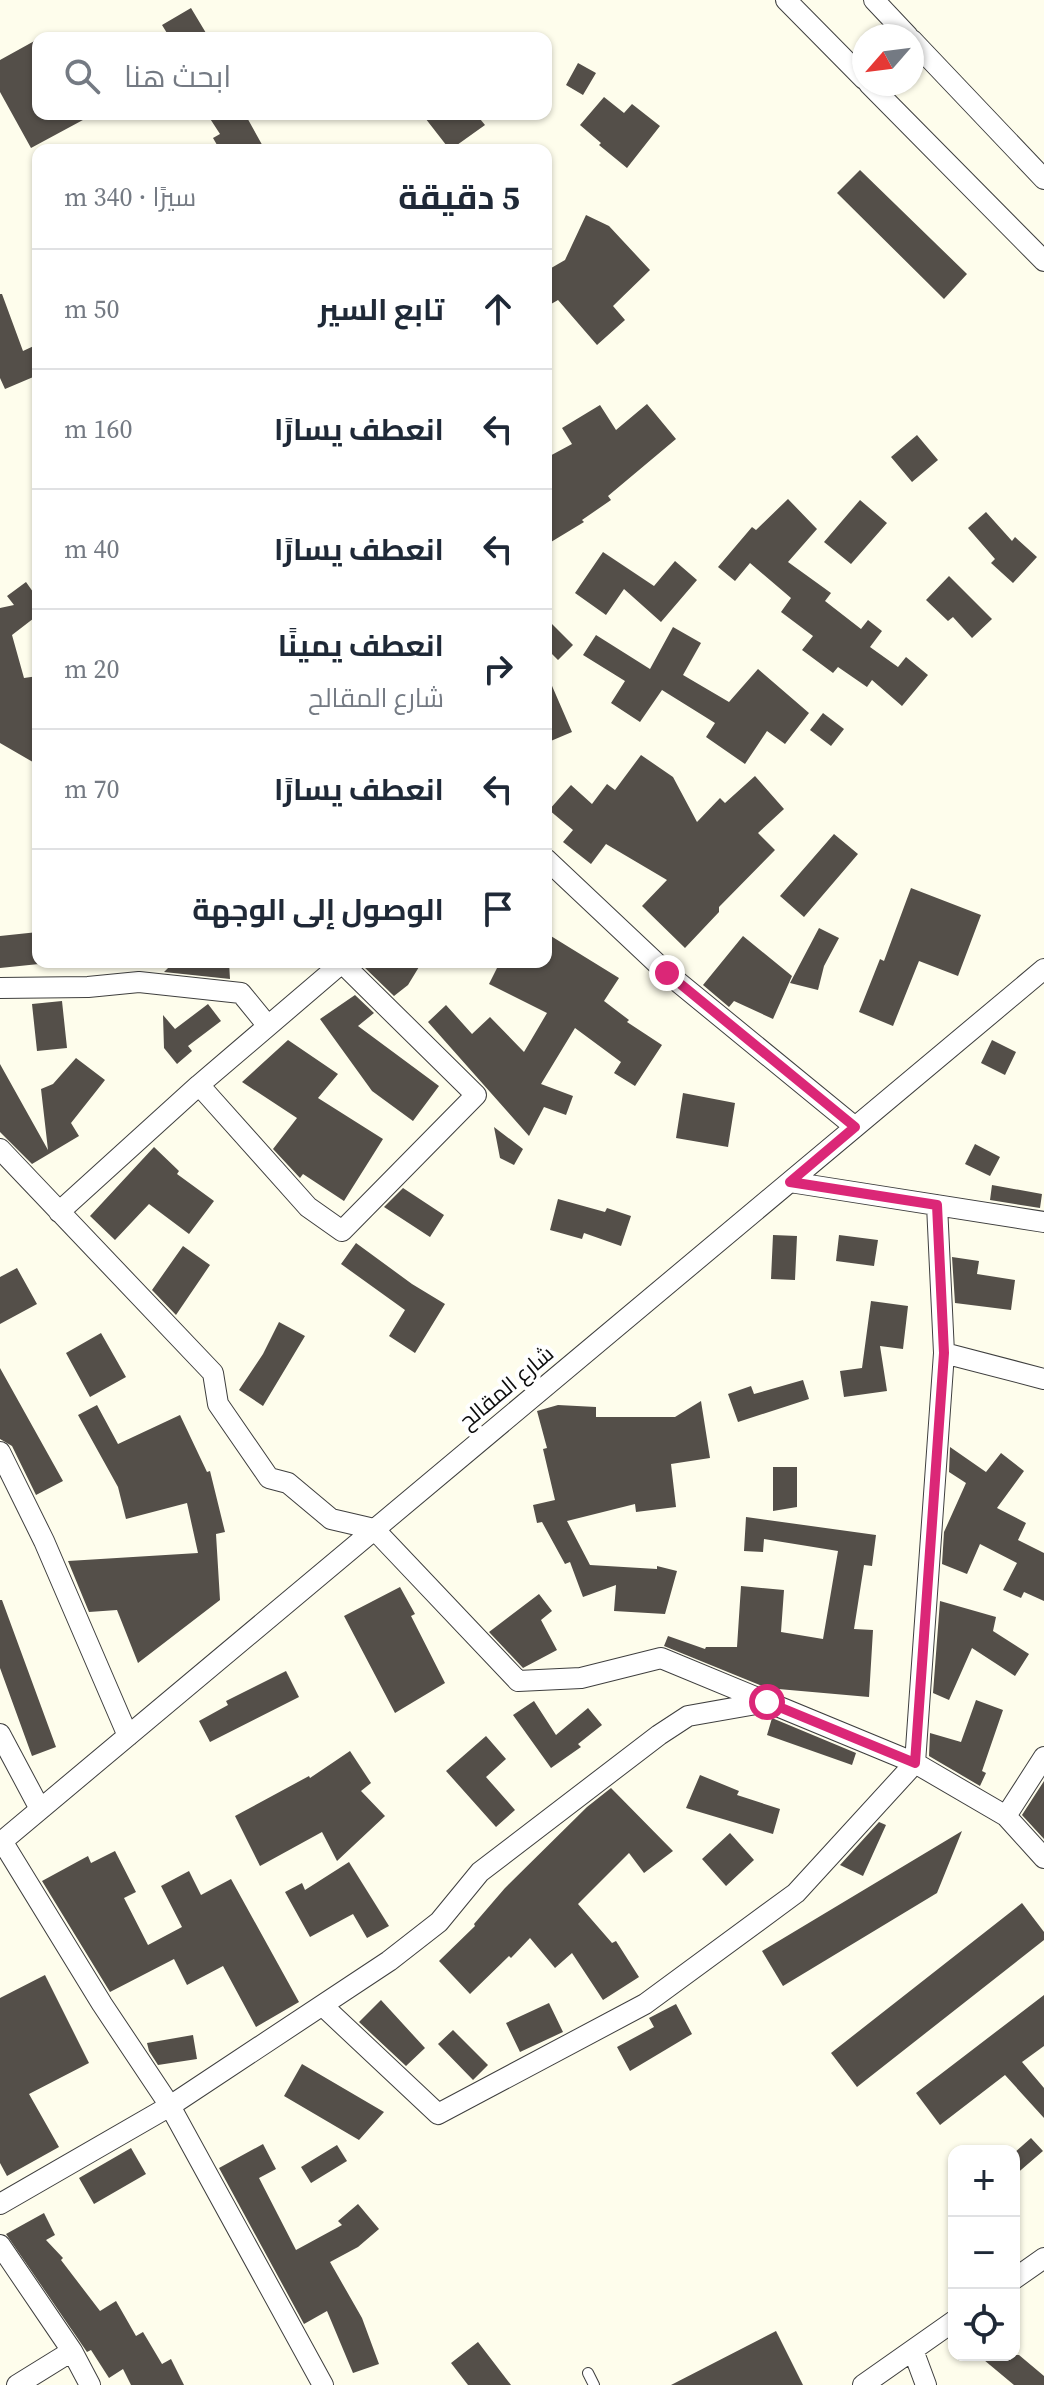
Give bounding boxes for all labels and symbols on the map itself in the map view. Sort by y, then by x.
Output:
north arrow [852,24,924,96]
route end [649,955,685,991]
street label: شارع المقالح [452,1339,560,1435]
route start [749,1684,785,1720]

